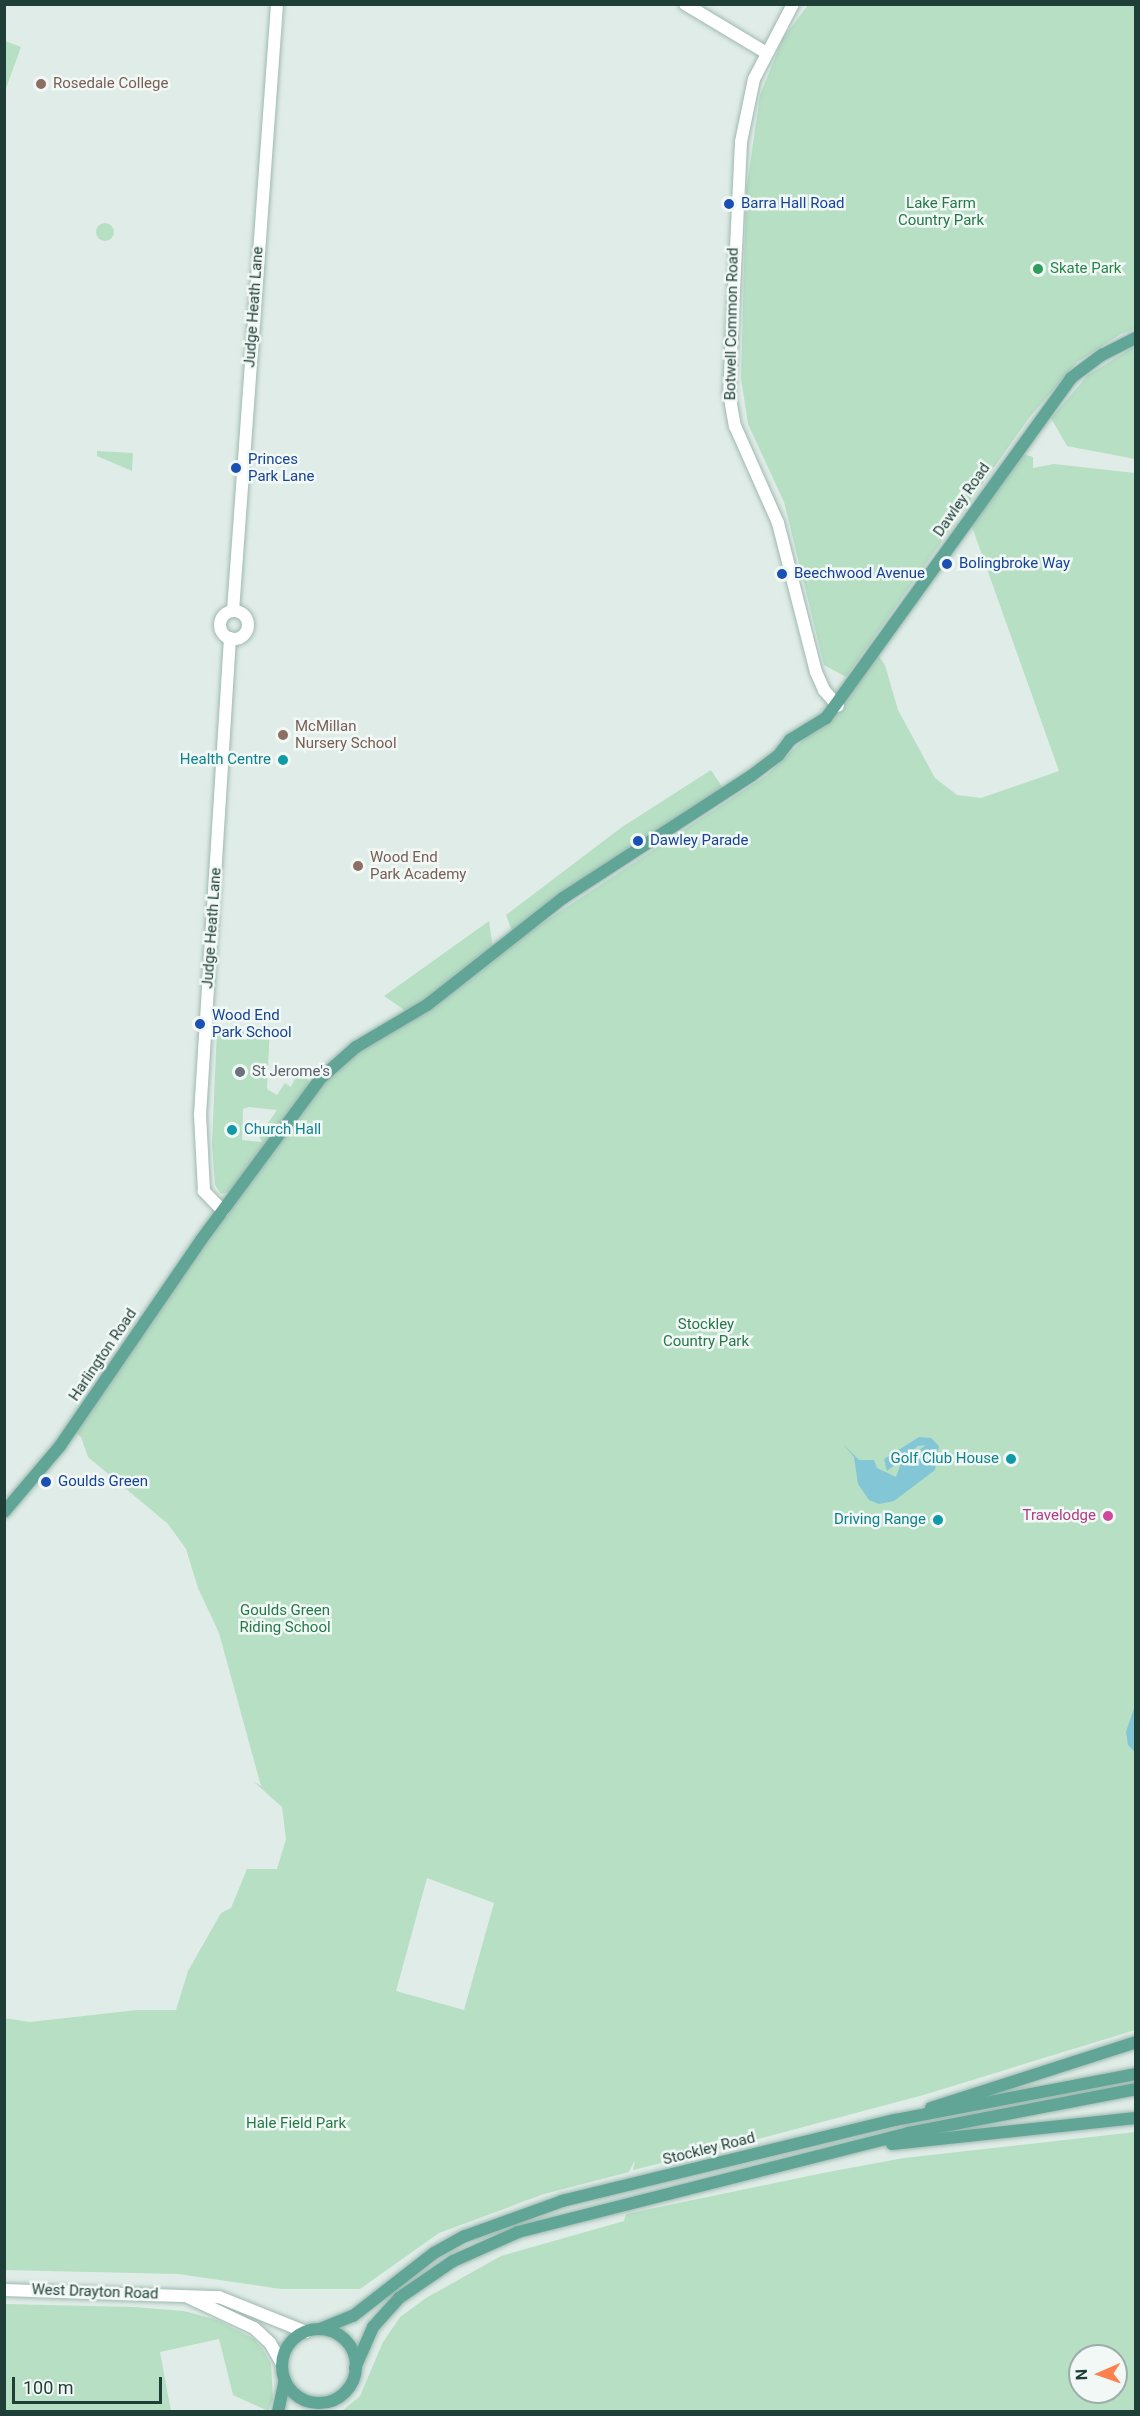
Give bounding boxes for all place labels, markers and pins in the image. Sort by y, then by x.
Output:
place label: Rosedale College [53,75,168,93]
marker: Rosedale College [34,77,48,91]
place label: Barra Hall Road [741,195,845,213]
marker: Barra Hall Road [722,197,736,211]
place label: Skate Park [1050,260,1121,278]
marker: Skate Park [1031,262,1045,276]
place label: Princes Park Lane [248,450,314,485]
marker: Princes Park Lane [229,461,243,475]
place label: Bolingbroke Way [959,555,1070,573]
marker: Bolingbroke Way [940,557,954,571]
place label: Beechwood Avenue [794,565,925,583]
marker: Beechwood Avenue [775,567,789,581]
place label: McMillan Nursery School [295,717,397,752]
marker: McMillan Nursery School [276,728,290,742]
place label: Health Centre [180,751,271,769]
marker: Health Centre [276,753,290,767]
place label: Dawley Parade [650,832,749,850]
marker: Dawley Parade [631,834,645,848]
place label: Wood End Park Academy [370,848,466,883]
marker: Wood End Park Academy [351,859,365,873]
place label: Wood End Park School [212,1006,292,1041]
marker: Wood End Park School [193,1017,207,1031]
place label: St Jerome's [252,1063,330,1081]
marker: St Jerome's [233,1065,247,1079]
place label: Church Hall [244,1121,321,1139]
marker: Church Hall [225,1123,239,1137]
place label: Golf Club House [891,1450,999,1468]
marker: Golf Club House [1004,1452,1018,1466]
place label: Goulds Green [58,1473,148,1491]
marker: Goulds Green [39,1475,53,1489]
place label: Travelodge [1023,1507,1096,1525]
marker: Travelodge [1101,1509,1115,1523]
place label: Driving Range [834,1511,926,1529]
marker: Driving Range [931,1513,945,1527]

